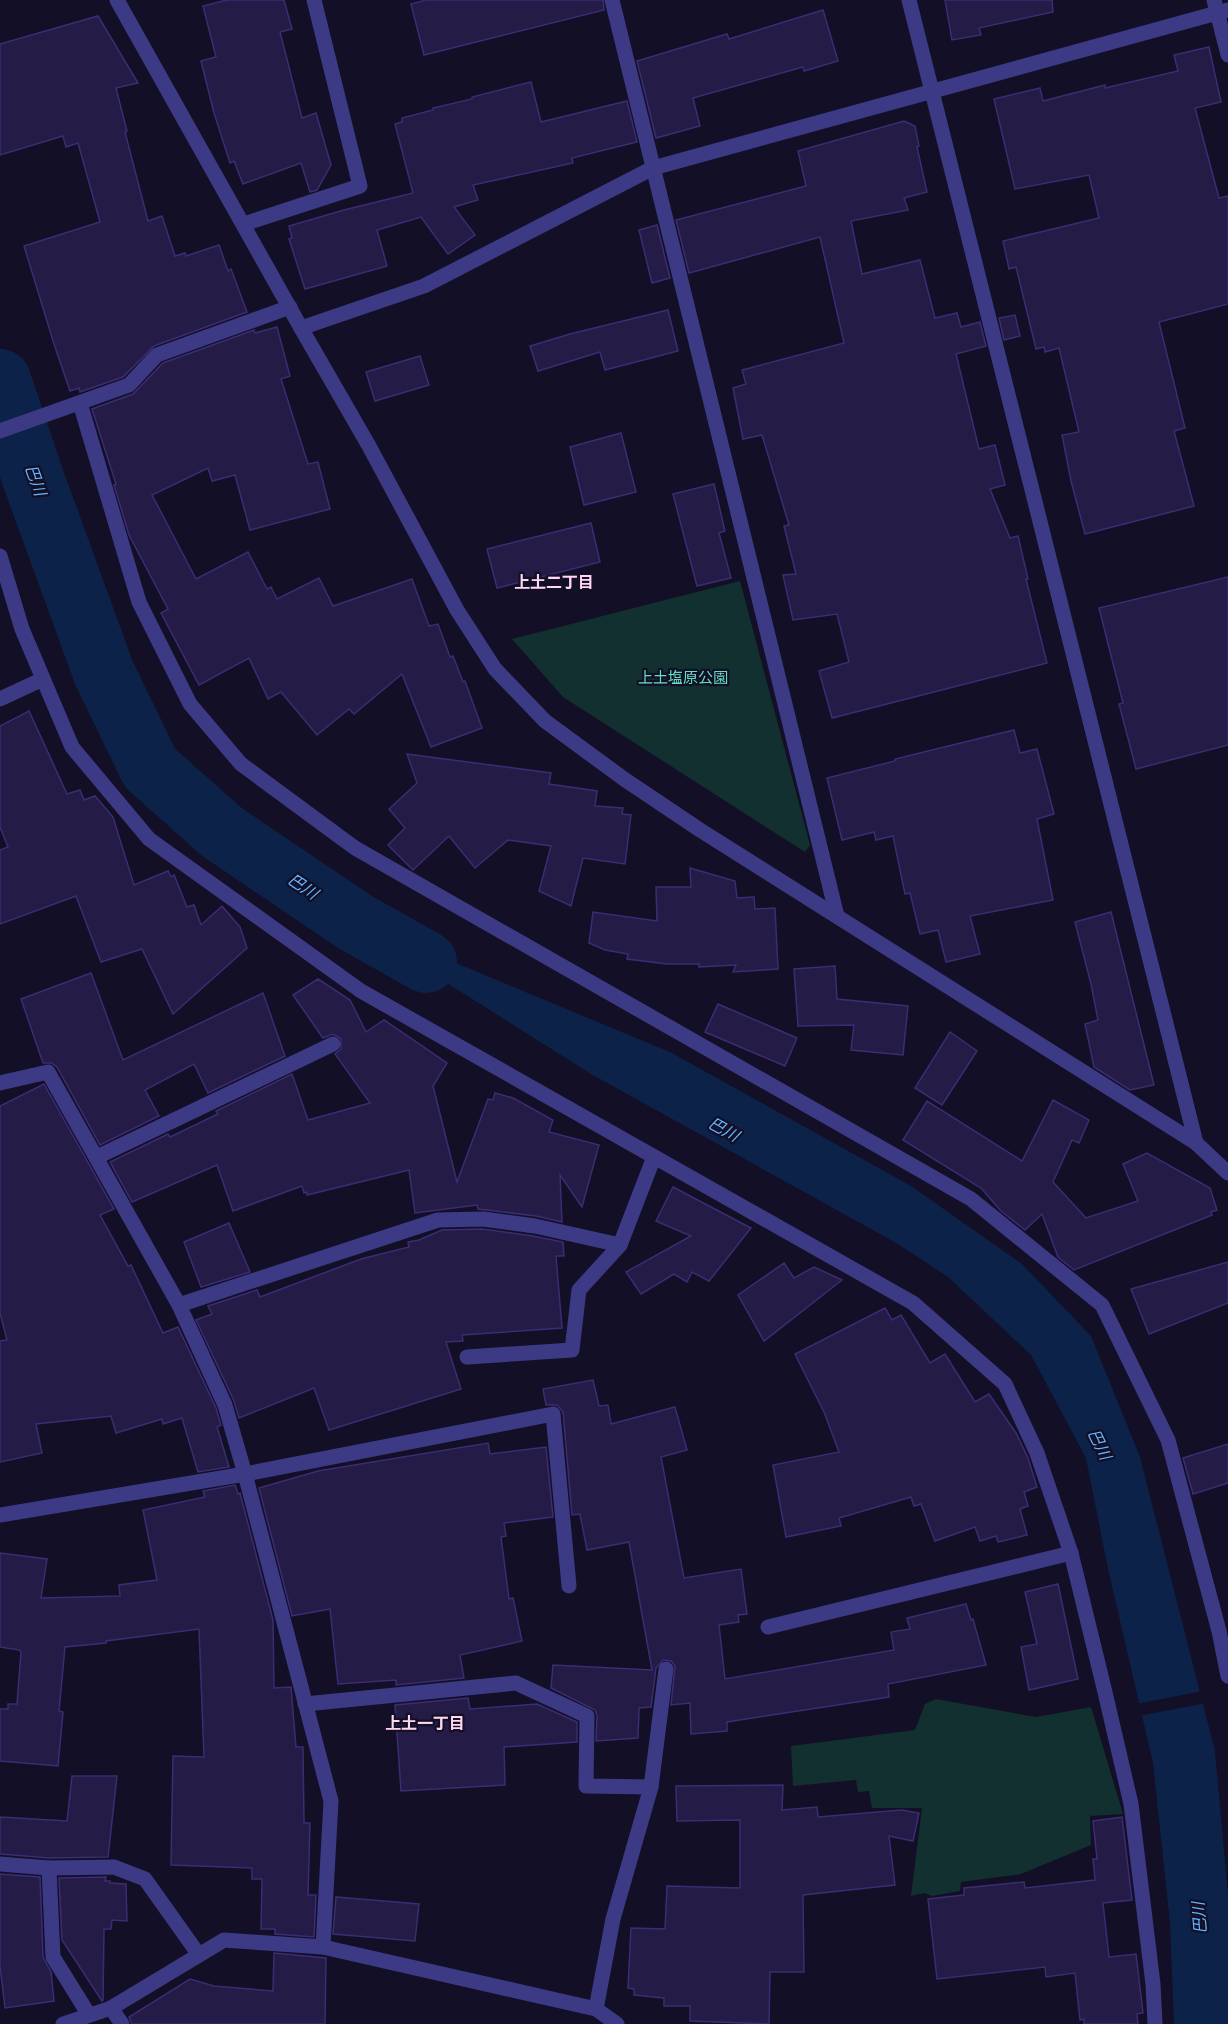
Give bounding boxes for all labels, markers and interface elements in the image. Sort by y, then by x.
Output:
water label: 巴川 [22,462,52,500]
district label: 上土二丁目 [514,572,594,591]
park label: 上土塩原公園 [638,668,728,686]
water label: 巴川 [285,869,324,904]
water label: 巴川 [706,1112,745,1146]
water label: 巴川 [1085,1425,1117,1464]
district label: 上土一丁目 [385,1713,465,1732]
water label: 巴川 [1187,1899,1209,1935]

